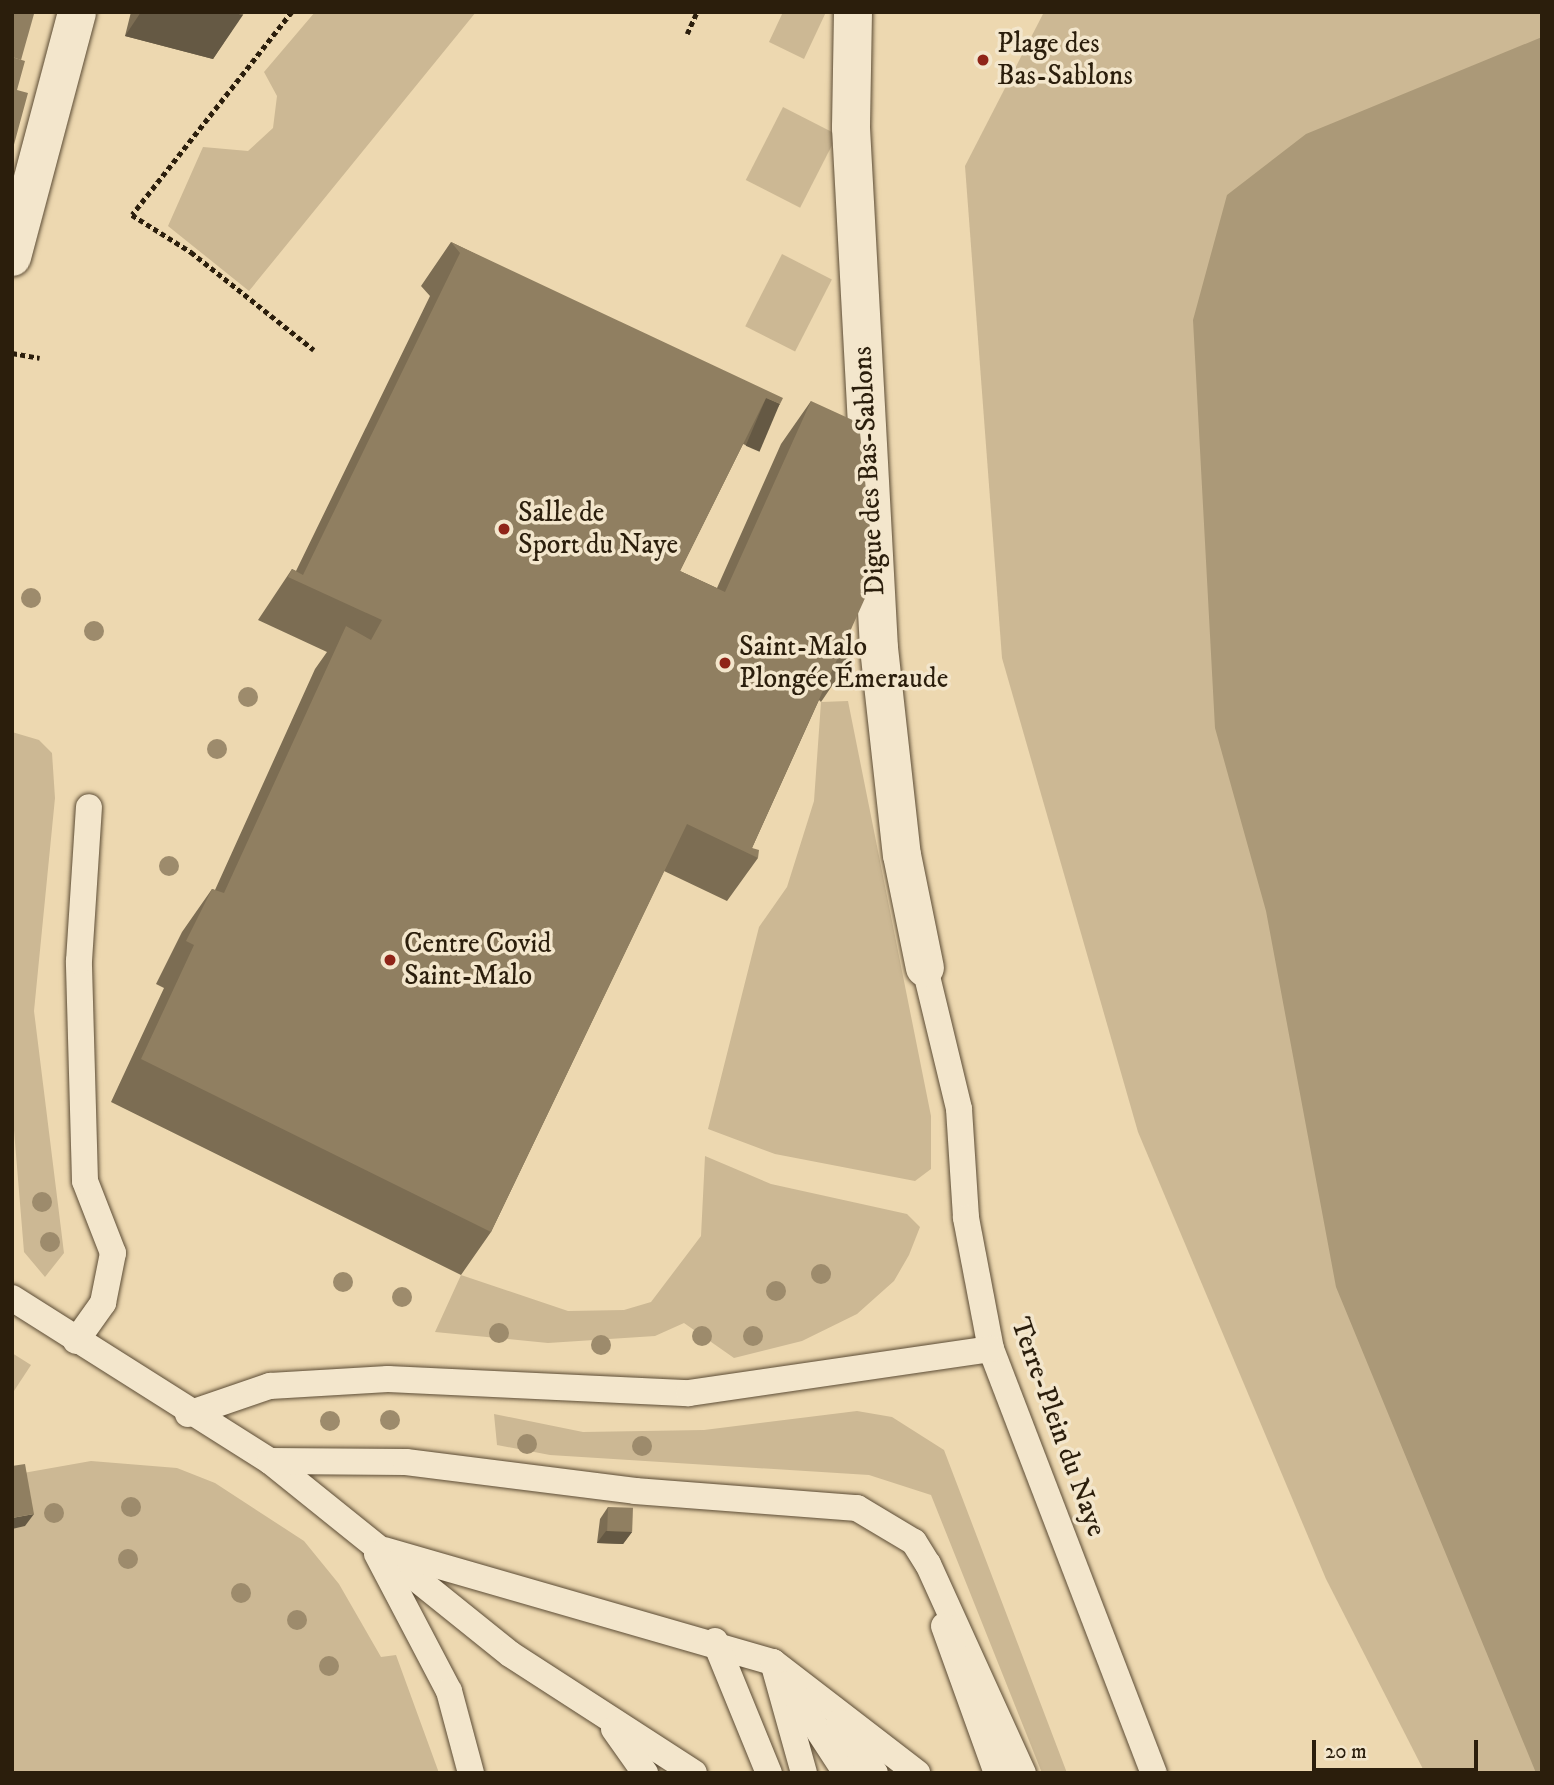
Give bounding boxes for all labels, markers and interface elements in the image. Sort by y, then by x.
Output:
place label: Plage des Bas-Sablons [997,27,1133,93]
marker: Plage des Bas-Sablons [975,52,991,68]
street label: Digue des Bas-Sablons [846,346,892,596]
place label: Salle de Sport du Naye [518,496,678,562]
marker: Salle de Sport du Naye [496,521,512,537]
place label: Saint-Malo Plongée Émeraude [739,630,948,696]
marker: Saint-Malo Plongée Émeraude [717,655,733,671]
place label: Centre Covid Saint-Malo [404,927,551,993]
marker: Centre Covid Saint-Malo [382,952,398,968]
street label: Terre-Plein du Naye [1003,1313,1113,1541]
scale bar [1316,1726,1482,1770]
text: 20 m [1325,1739,1367,1765]

